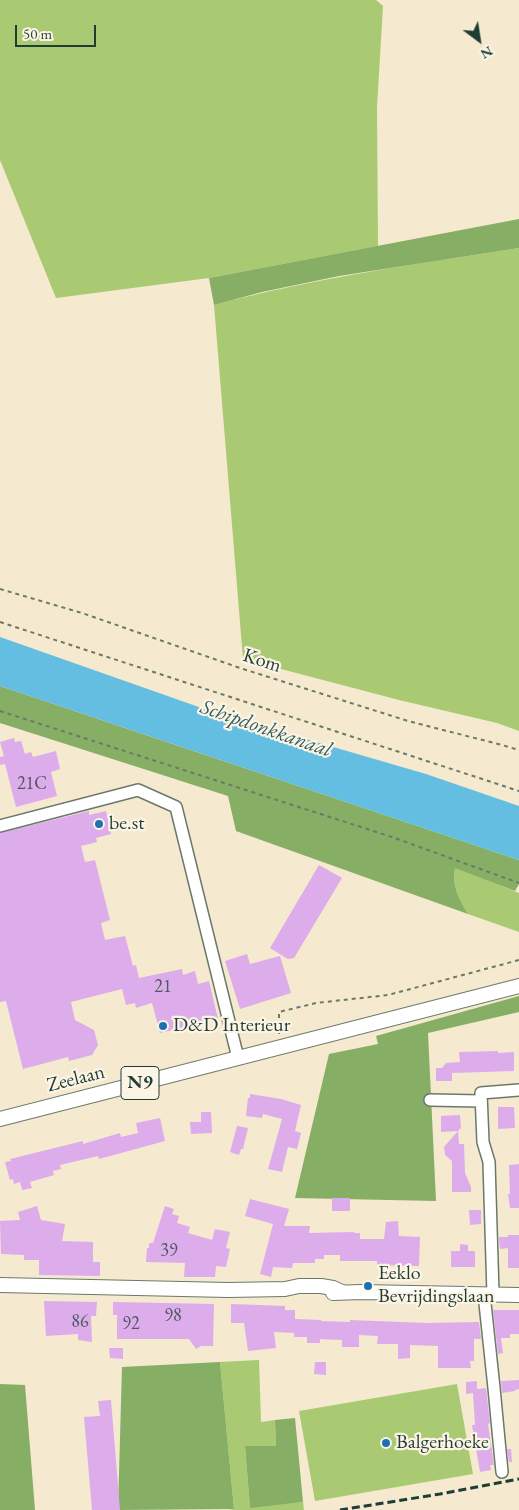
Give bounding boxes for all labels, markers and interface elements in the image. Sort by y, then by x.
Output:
scale bar [18,15,99,47]
north arrow [454,15,504,65]
text: 50 m [23,24,52,43]
text: N [477,42,496,63]
street label: Kom [240,644,284,678]
water label: Schipdonkkanaal [197,695,335,763]
house number: 21C [17,773,47,795]
place label: be.st [109,812,144,836]
marker: be.st [93,818,105,830]
house number: 21 [154,976,172,998]
place label: D&D Interieur [173,1014,290,1038]
marker: D&D Interieur [157,1020,169,1032]
street label: Zeelaan [45,1060,107,1098]
road number: N9 [121,1066,159,1100]
house number: 39 [160,1240,178,1262]
place label: Eeklo Bevrijdingslaan [378,1262,494,1309]
marker: Eeklo Bevrijdingslaan [362,1280,374,1292]
house number: 98 [164,1305,182,1327]
house number: 86 [71,1311,89,1333]
house number: 92 [122,1313,140,1335]
place label: Balgerhoeke [396,1431,489,1455]
marker: Balgerhoeke [380,1437,392,1449]

